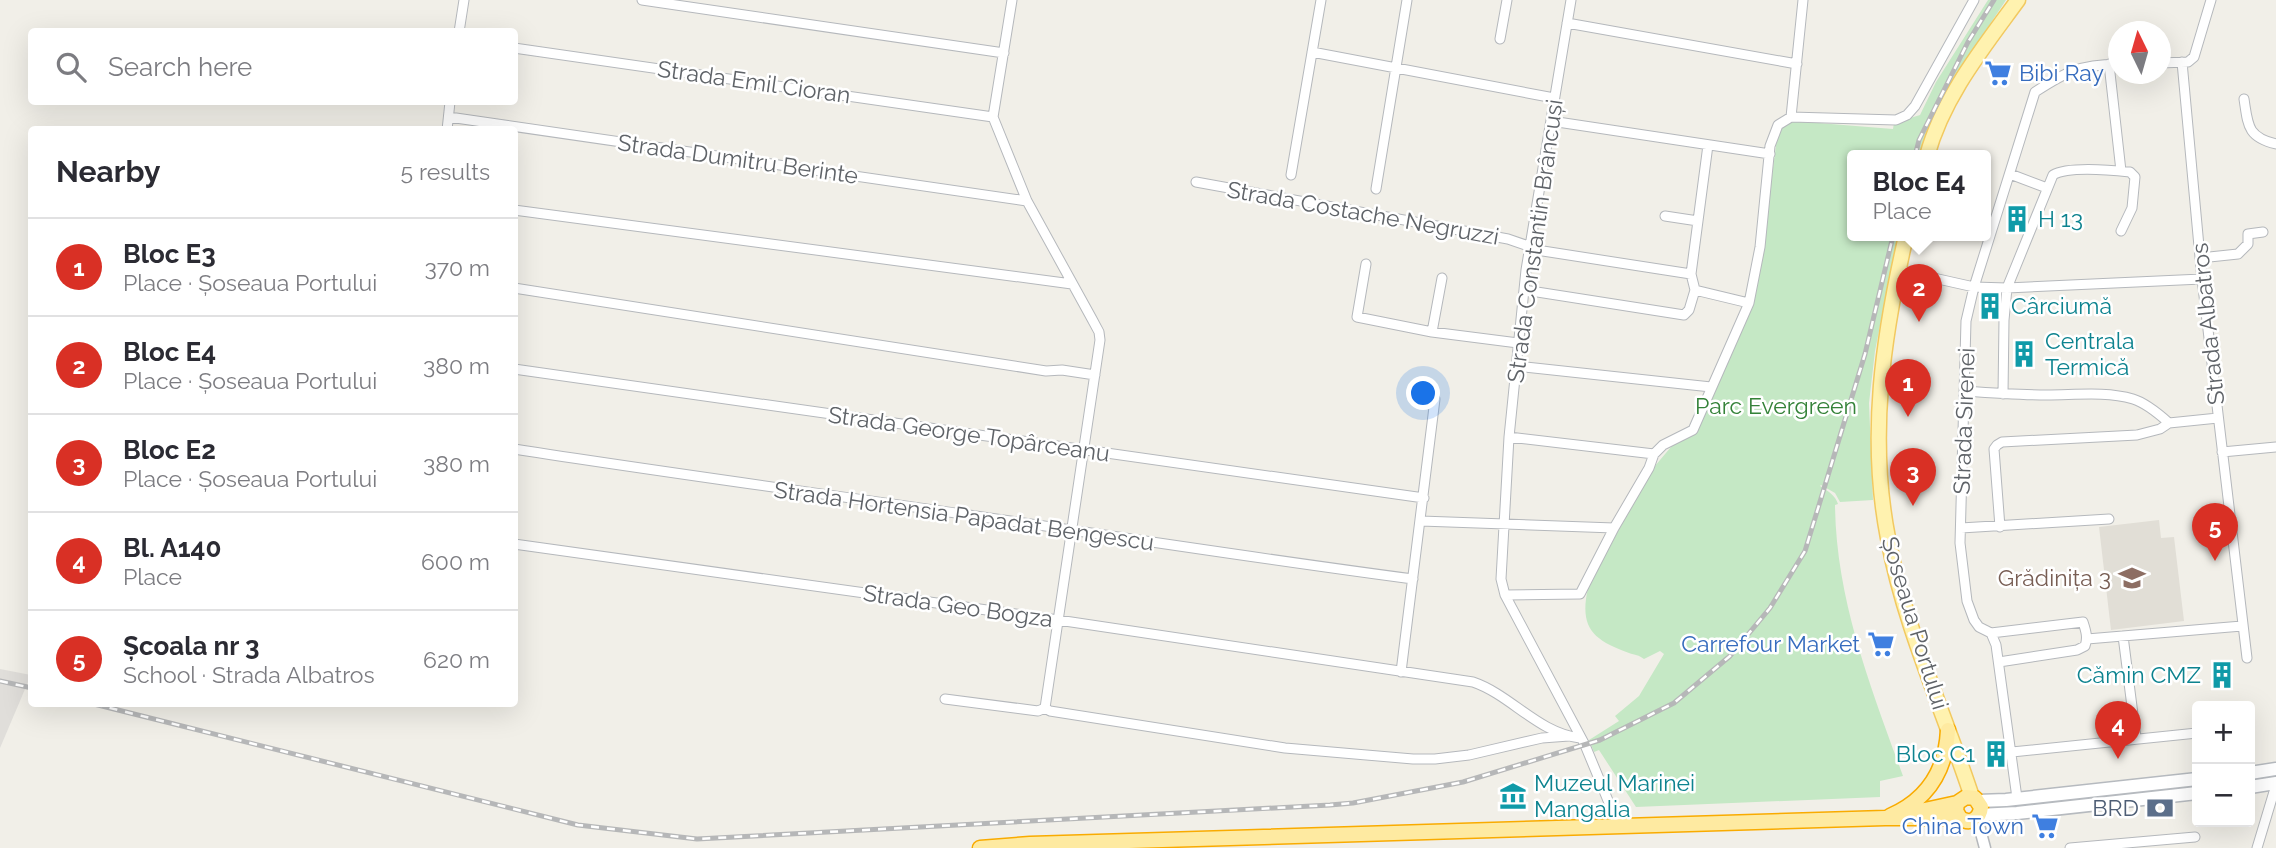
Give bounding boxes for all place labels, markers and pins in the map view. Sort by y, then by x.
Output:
supermarket icon: Bibi Ray [1983,58,2013,88]
place label: Bibi Ray [2019,59,2104,86]
building icon: H 13 [2002,204,2032,234]
place label: H 13 [2038,205,2083,232]
pin: 2 [1896,264,1942,322]
building icon: Cârciumă [1975,291,2005,321]
place label: Cârciumă [2011,292,2112,319]
place label: Centrala Termică [2045,327,2135,380]
building icon: Centrala Termică [2009,339,2039,369]
pin: 1 [1885,359,1931,417]
pin: 3 [1890,448,1936,506]
pin: 5 [2192,503,2238,561]
school or university icon: Grădinița 3 [2117,563,2147,593]
place label: Grădinița 3 [1998,564,2111,591]
supermarket icon: Carrefour Market [1866,629,1896,659]
place label: Carrefour Market [1681,630,1860,657]
building icon: Cămin CMZ [2207,660,2237,690]
place label: Cămin CMZ [2077,661,2201,688]
pin: 4 [2095,701,2141,759]
building icon: Bloc C1 [1981,739,2011,769]
place label: Bloc C1 [1896,740,1975,767]
place label: Muzeul Marinei Mangalia [1534,769,1695,822]
museum icon: Muzeul Marinei Mangalia [1498,781,1528,811]
bank icon: BRD [2145,793,2175,823]
place label: BRD [2092,794,2139,821]
supermarket icon: China Town [2030,811,2060,841]
place label: China Town [1902,812,2024,839]

